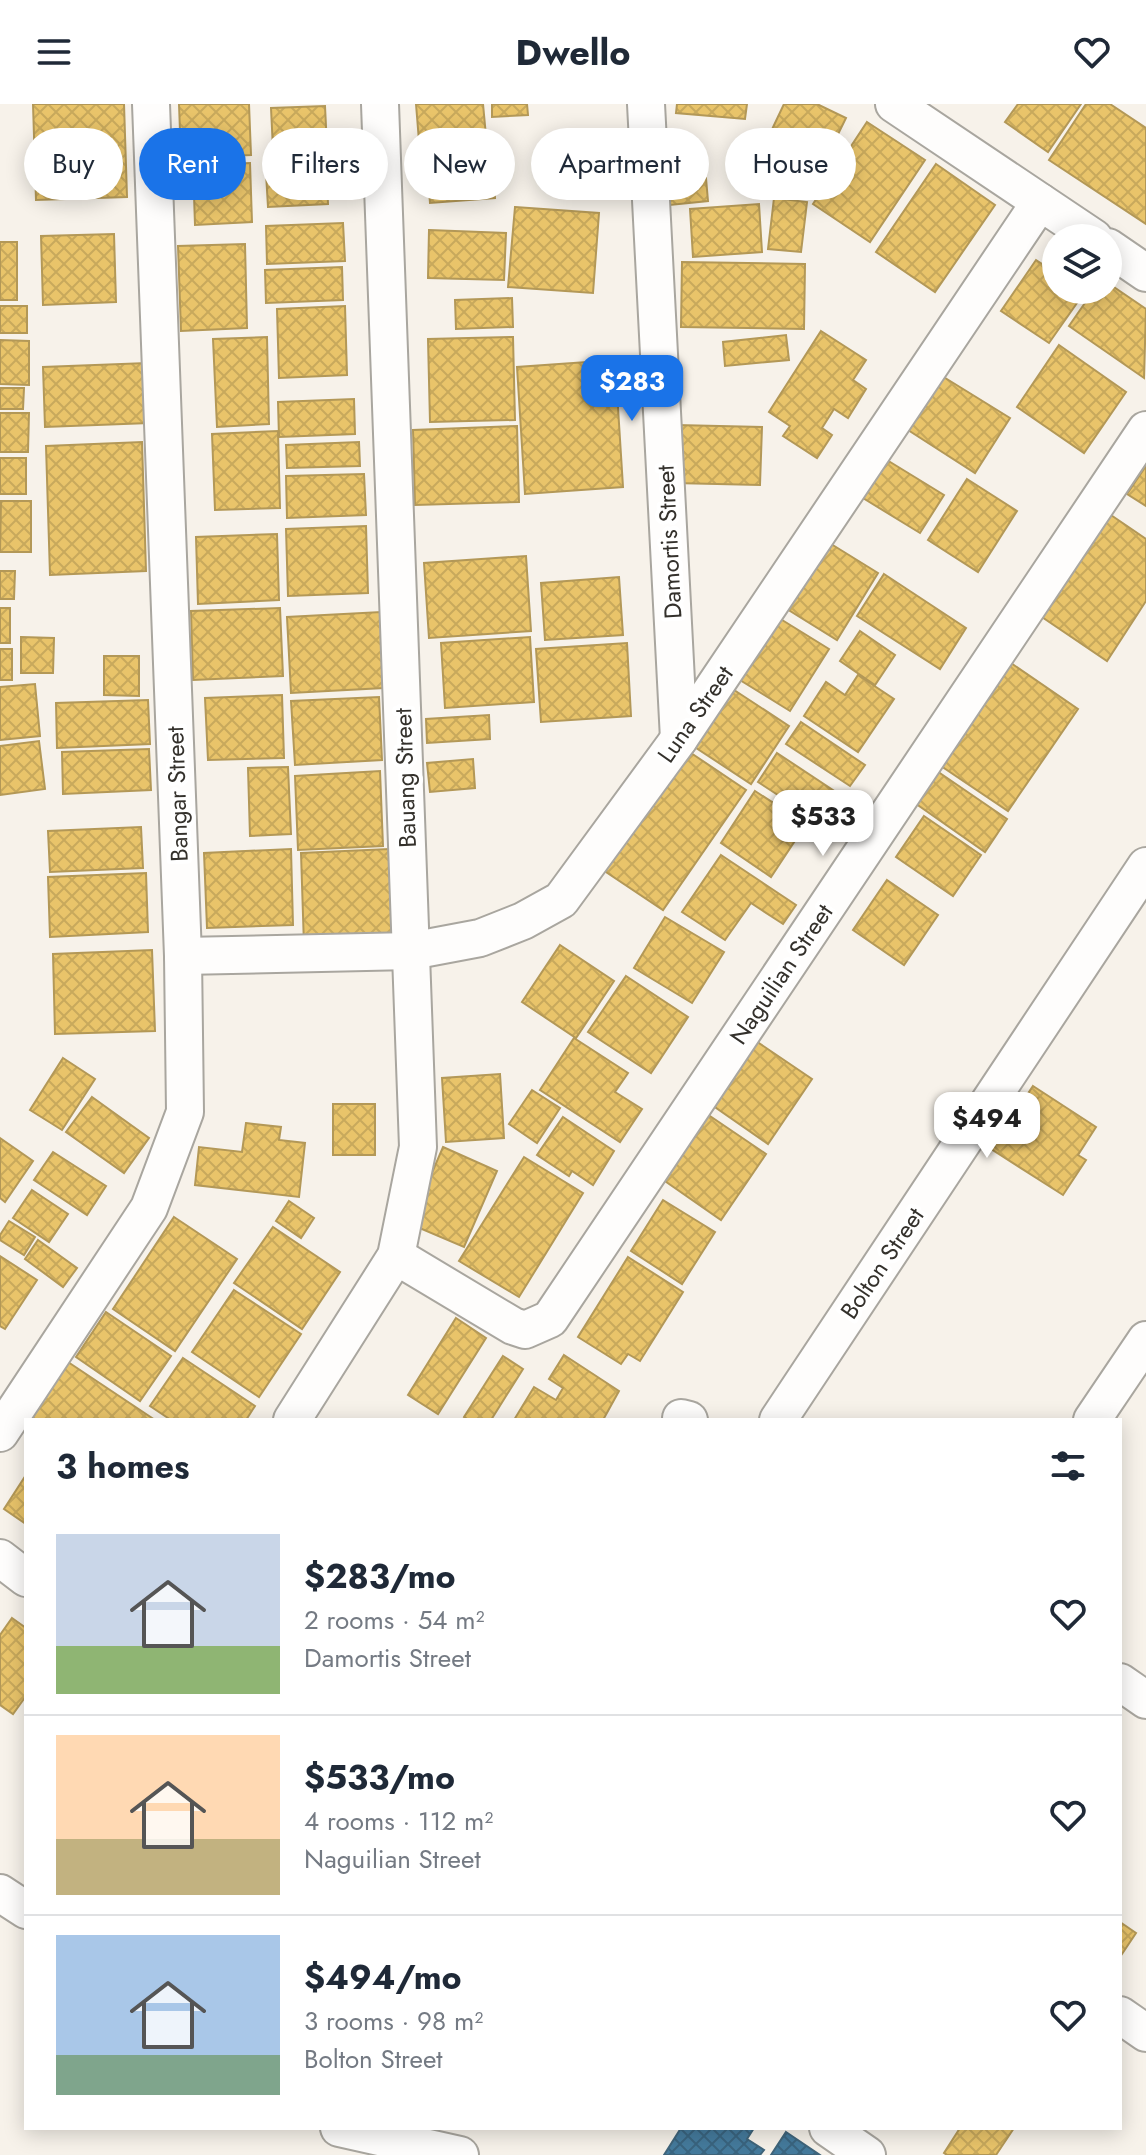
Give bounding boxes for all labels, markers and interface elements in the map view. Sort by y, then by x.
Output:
text: Dwello [515,26,631,78]
icon: menu [32,30,76,74]
icon: heart [1070,30,1114,74]
chip: Buy [24,128,123,200]
chip: Rent [139,128,246,200]
chip: Filters [262,128,388,200]
chip: New [404,128,515,200]
chip: Apartment [531,128,709,200]
chip: House [725,128,856,200]
map controls [1042,224,1122,304]
button: layers [1042,224,1122,304]
pin: $283 [585,355,679,423]
text: $283 [599,362,665,400]
street label: Damortis Street [647,464,691,620]
street label: Luna Street [649,658,741,770]
street label: Bauang Street [385,707,425,848]
street label: Bangar Street [157,725,197,862]
pin: $533 [776,790,870,858]
text: $533 [790,797,856,835]
street label: Naguilian Street [721,896,841,1051]
pin: $494 [940,1092,1034,1160]
text: $494 [952,1099,1022,1137]
street label: Bolton Street [832,1200,932,1326]
text: 3 homes [56,1442,190,1491]
icon: filters [1046,1444,1090,1488]
text: $283/mo [304,1552,456,1601]
icon: home [120,1566,216,1662]
icon: heart [1046,1592,1090,1636]
text: 2 rooms · 54 m² [304,1601,485,1639]
text: Damortis Street [304,1639,471,1677]
text: $533/mo [304,1753,455,1802]
icon: home [120,1767,216,1863]
icon: heart [1046,1793,1090,1837]
text: 4 rooms · 112 m² [304,1802,493,1840]
text: Naguilian Street [304,1840,481,1878]
text: $494/mo [304,1953,462,2002]
icon: home [120,1967,216,2063]
icon: heart [1046,1993,1090,2037]
text: 3 rooms · 98 m² [304,2002,483,2040]
text: Bolton Street [304,2040,443,2078]

